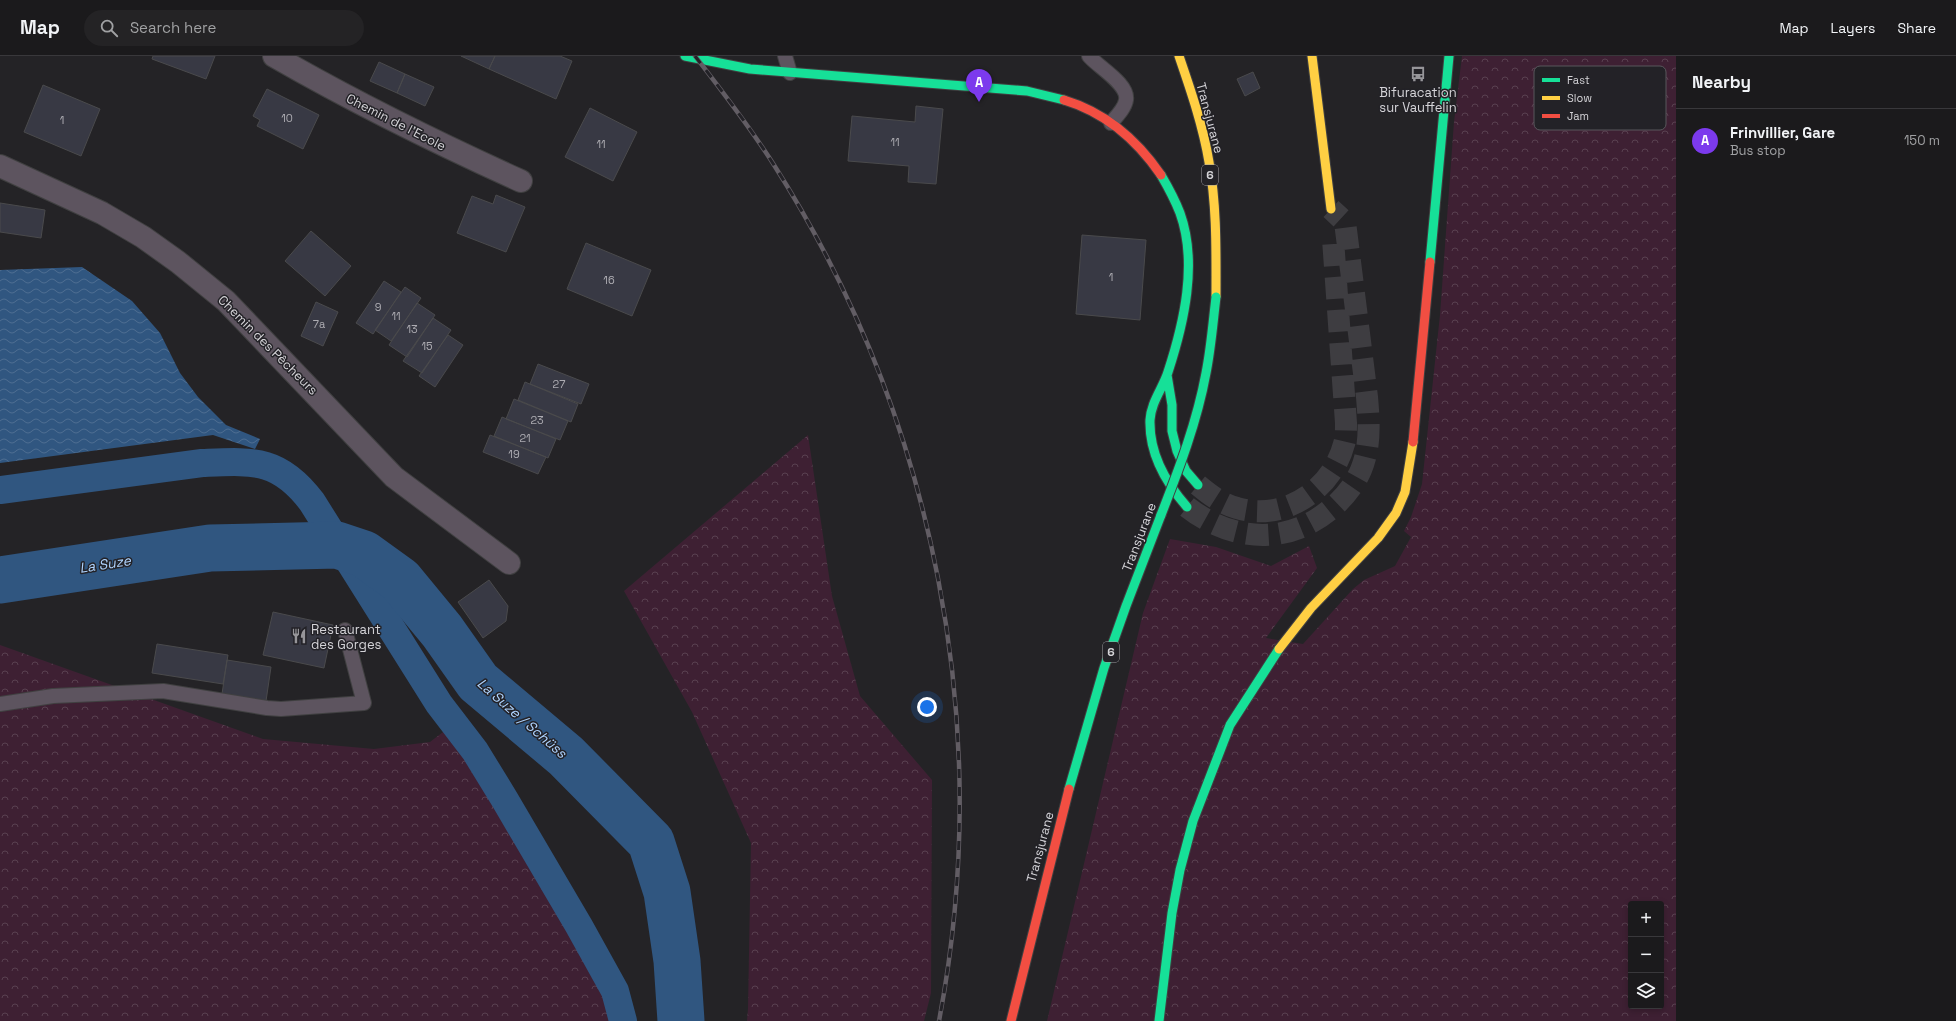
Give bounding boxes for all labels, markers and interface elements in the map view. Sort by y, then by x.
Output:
search box [84,10,364,46]
text: Map [20,15,60,40]
icon: search [98,17,120,39]
text: Search here [130,18,216,37]
text: Map [1779,19,1809,37]
text: Layers [1831,19,1875,37]
text: Share [1897,19,1936,37]
bus stop icon: Bifuracation sur Vauffelin [1409,65,1427,83]
legend [1534,66,1666,130]
pin: A [966,69,992,102]
text: Nearby [1692,71,1751,93]
text: Fast [1567,73,1590,87]
street label: Transjurane [1192,81,1228,155]
place label: Bifuracation sur Vauffelin [1379,84,1457,116]
street label: Chemin de l'Ecole [343,90,449,154]
text: Slow [1567,91,1592,105]
text: Jam [1567,109,1589,123]
house number: 10 [281,111,293,125]
house number: 1 [60,113,64,127]
text: Frinvillier, Gare [1730,123,1835,142]
text: A [1701,132,1709,149]
text: 150 m [1904,132,1940,149]
house number: 11 [890,135,900,149]
house number: 11 [596,137,606,151]
text: Bus stop [1730,142,1786,159]
road number: 6 [1202,165,1218,185]
house number: 1 [1109,270,1113,284]
house number: 16 [603,273,615,287]
street label: Chemin des Pêcheurs [215,292,322,399]
house number: 9 [375,300,382,314]
house number: 11 [391,309,401,323]
house number: 7a [313,317,326,331]
house number: 13 [406,322,418,336]
house number: 15 [421,339,433,353]
house number: 27 [553,377,565,391]
house number: 23 [530,413,544,427]
house number: 21 [519,431,531,445]
house number: 19 [508,447,520,461]
street label: Transjurane [1118,500,1160,574]
water label: La Suze [78,551,133,577]
place label: Restaurant des Gorges [311,621,382,653]
restaurant icon: Restaurant des Gorges [290,627,308,645]
road number: 6 [1103,642,1119,662]
water label: La Suze / Schüss [474,674,571,762]
your location [917,697,937,717]
street label: Transjurane [1022,810,1058,884]
map controls [1628,901,1664,1009]
button: + [1628,901,1664,937]
button: − [1628,937,1664,973]
button: layers [1628,973,1664,1009]

